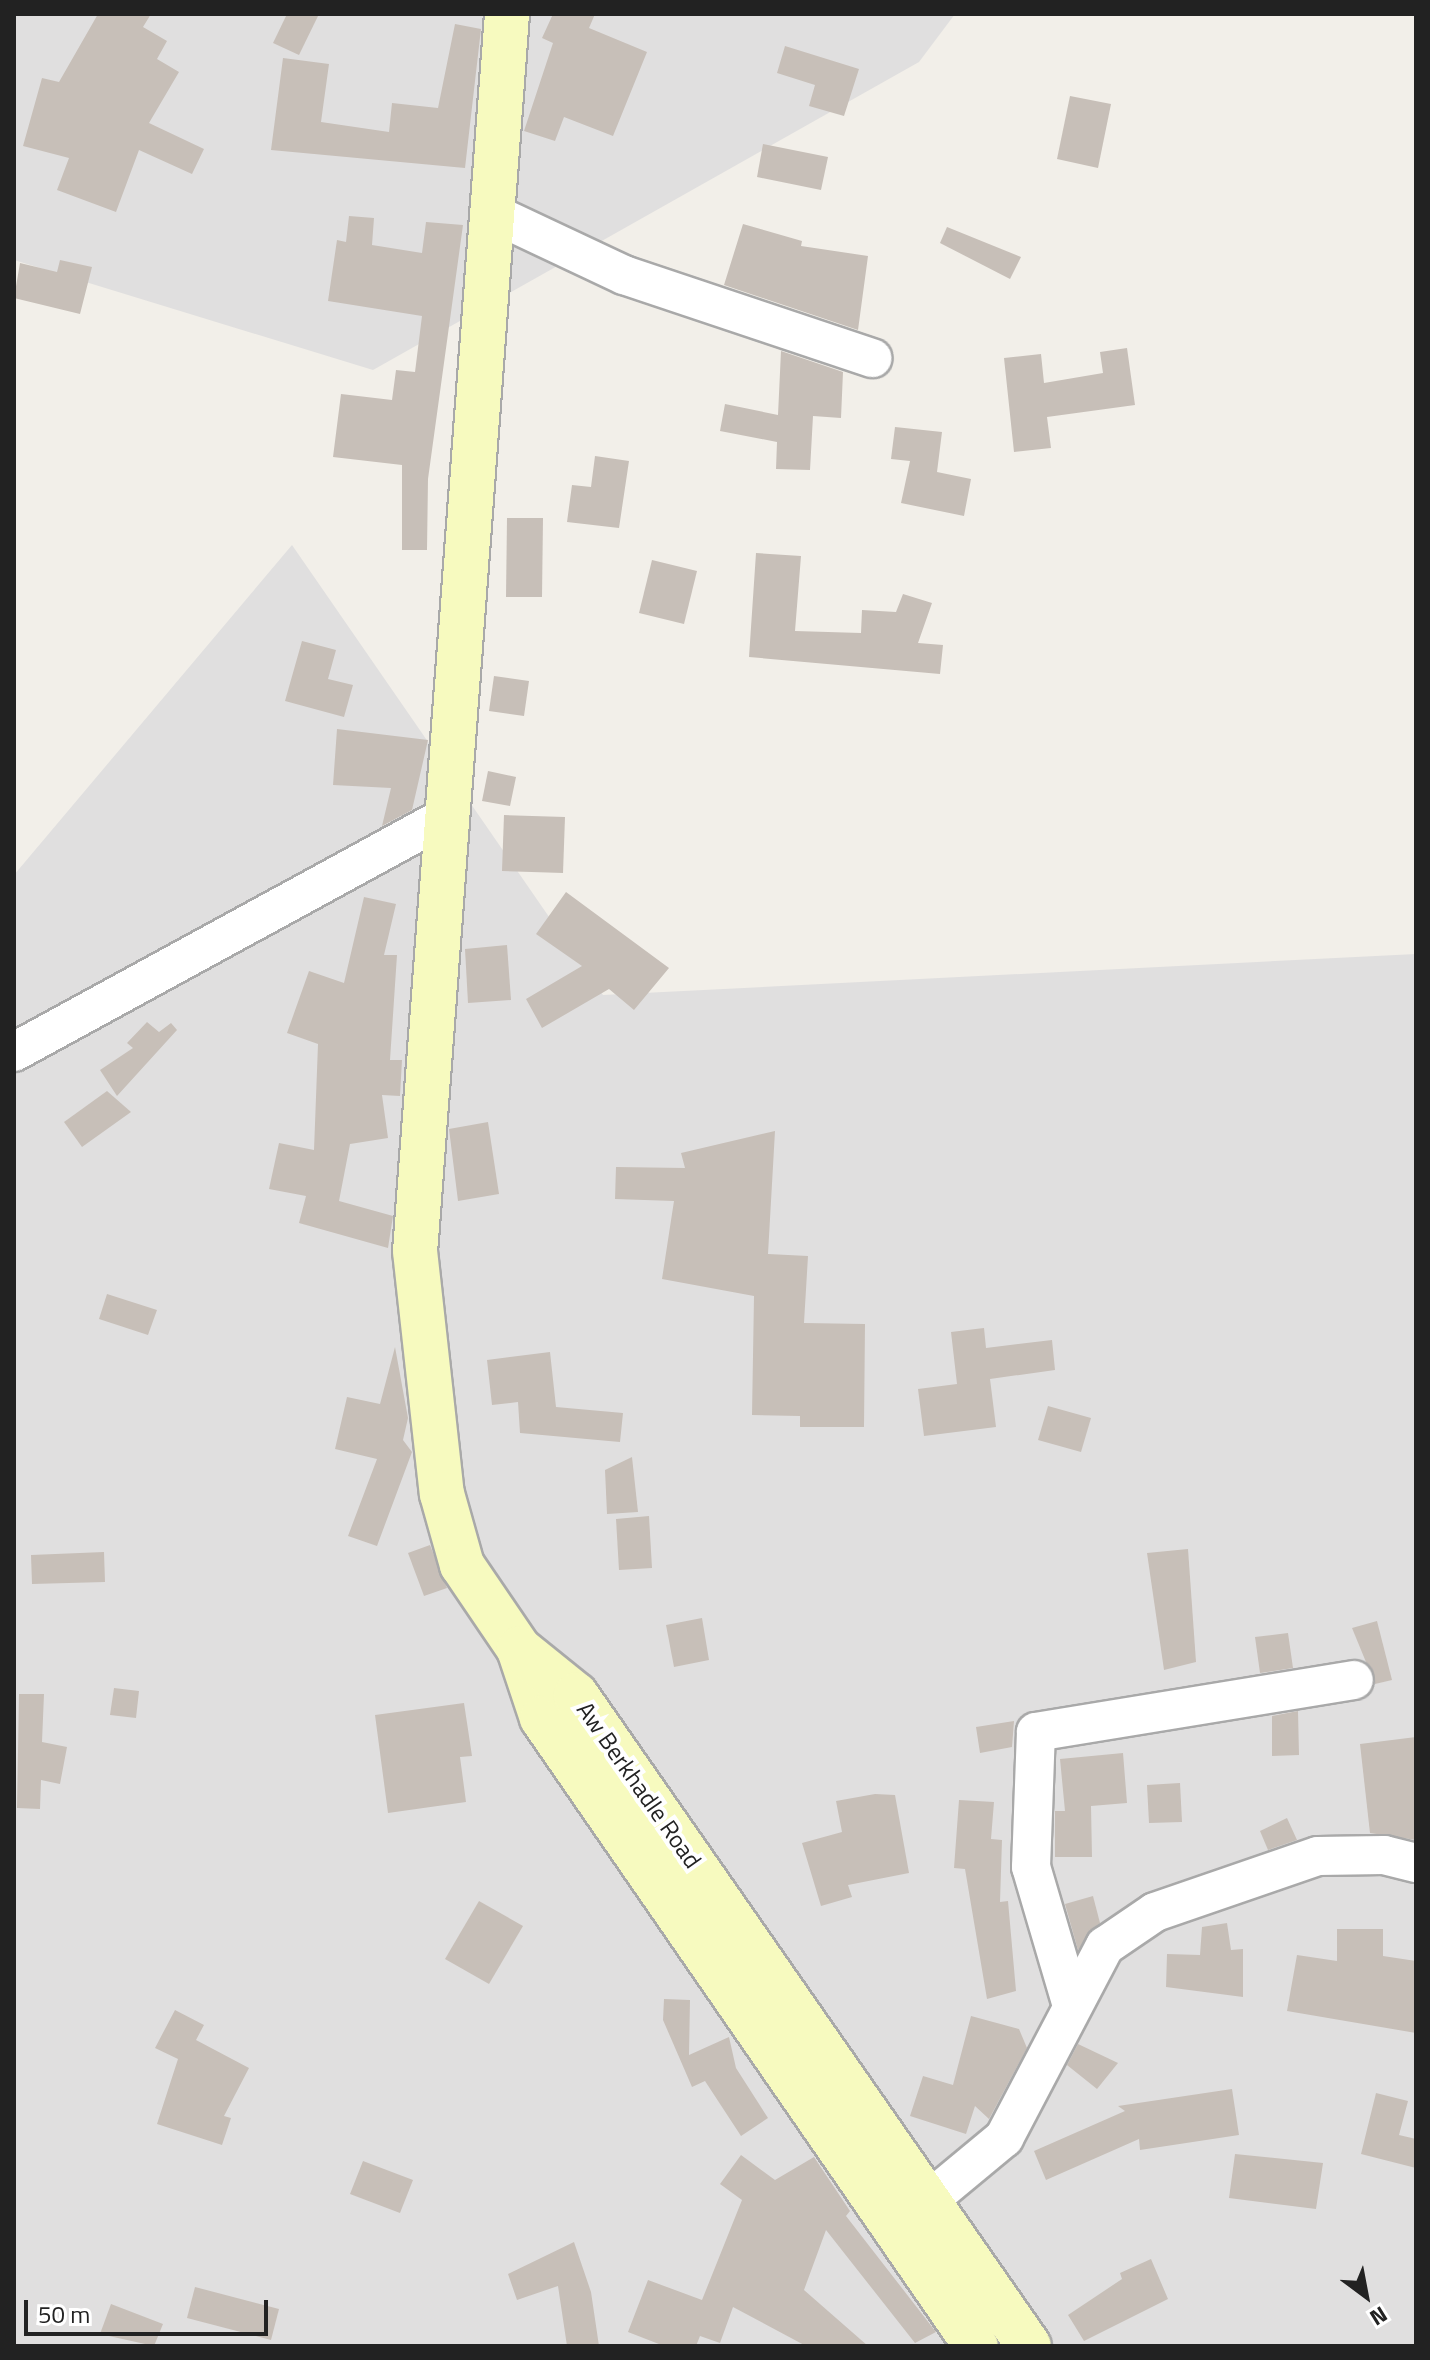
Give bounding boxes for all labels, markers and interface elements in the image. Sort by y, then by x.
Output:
street label: Aw Berkhadle Road [571,1696,707,1874]
north arrow [1326,2256,1406,2336]
scale bar [28,2284,272,2334]
text: 50 m [38,2296,90,2332]
text: N [1363,2298,1394,2335]

